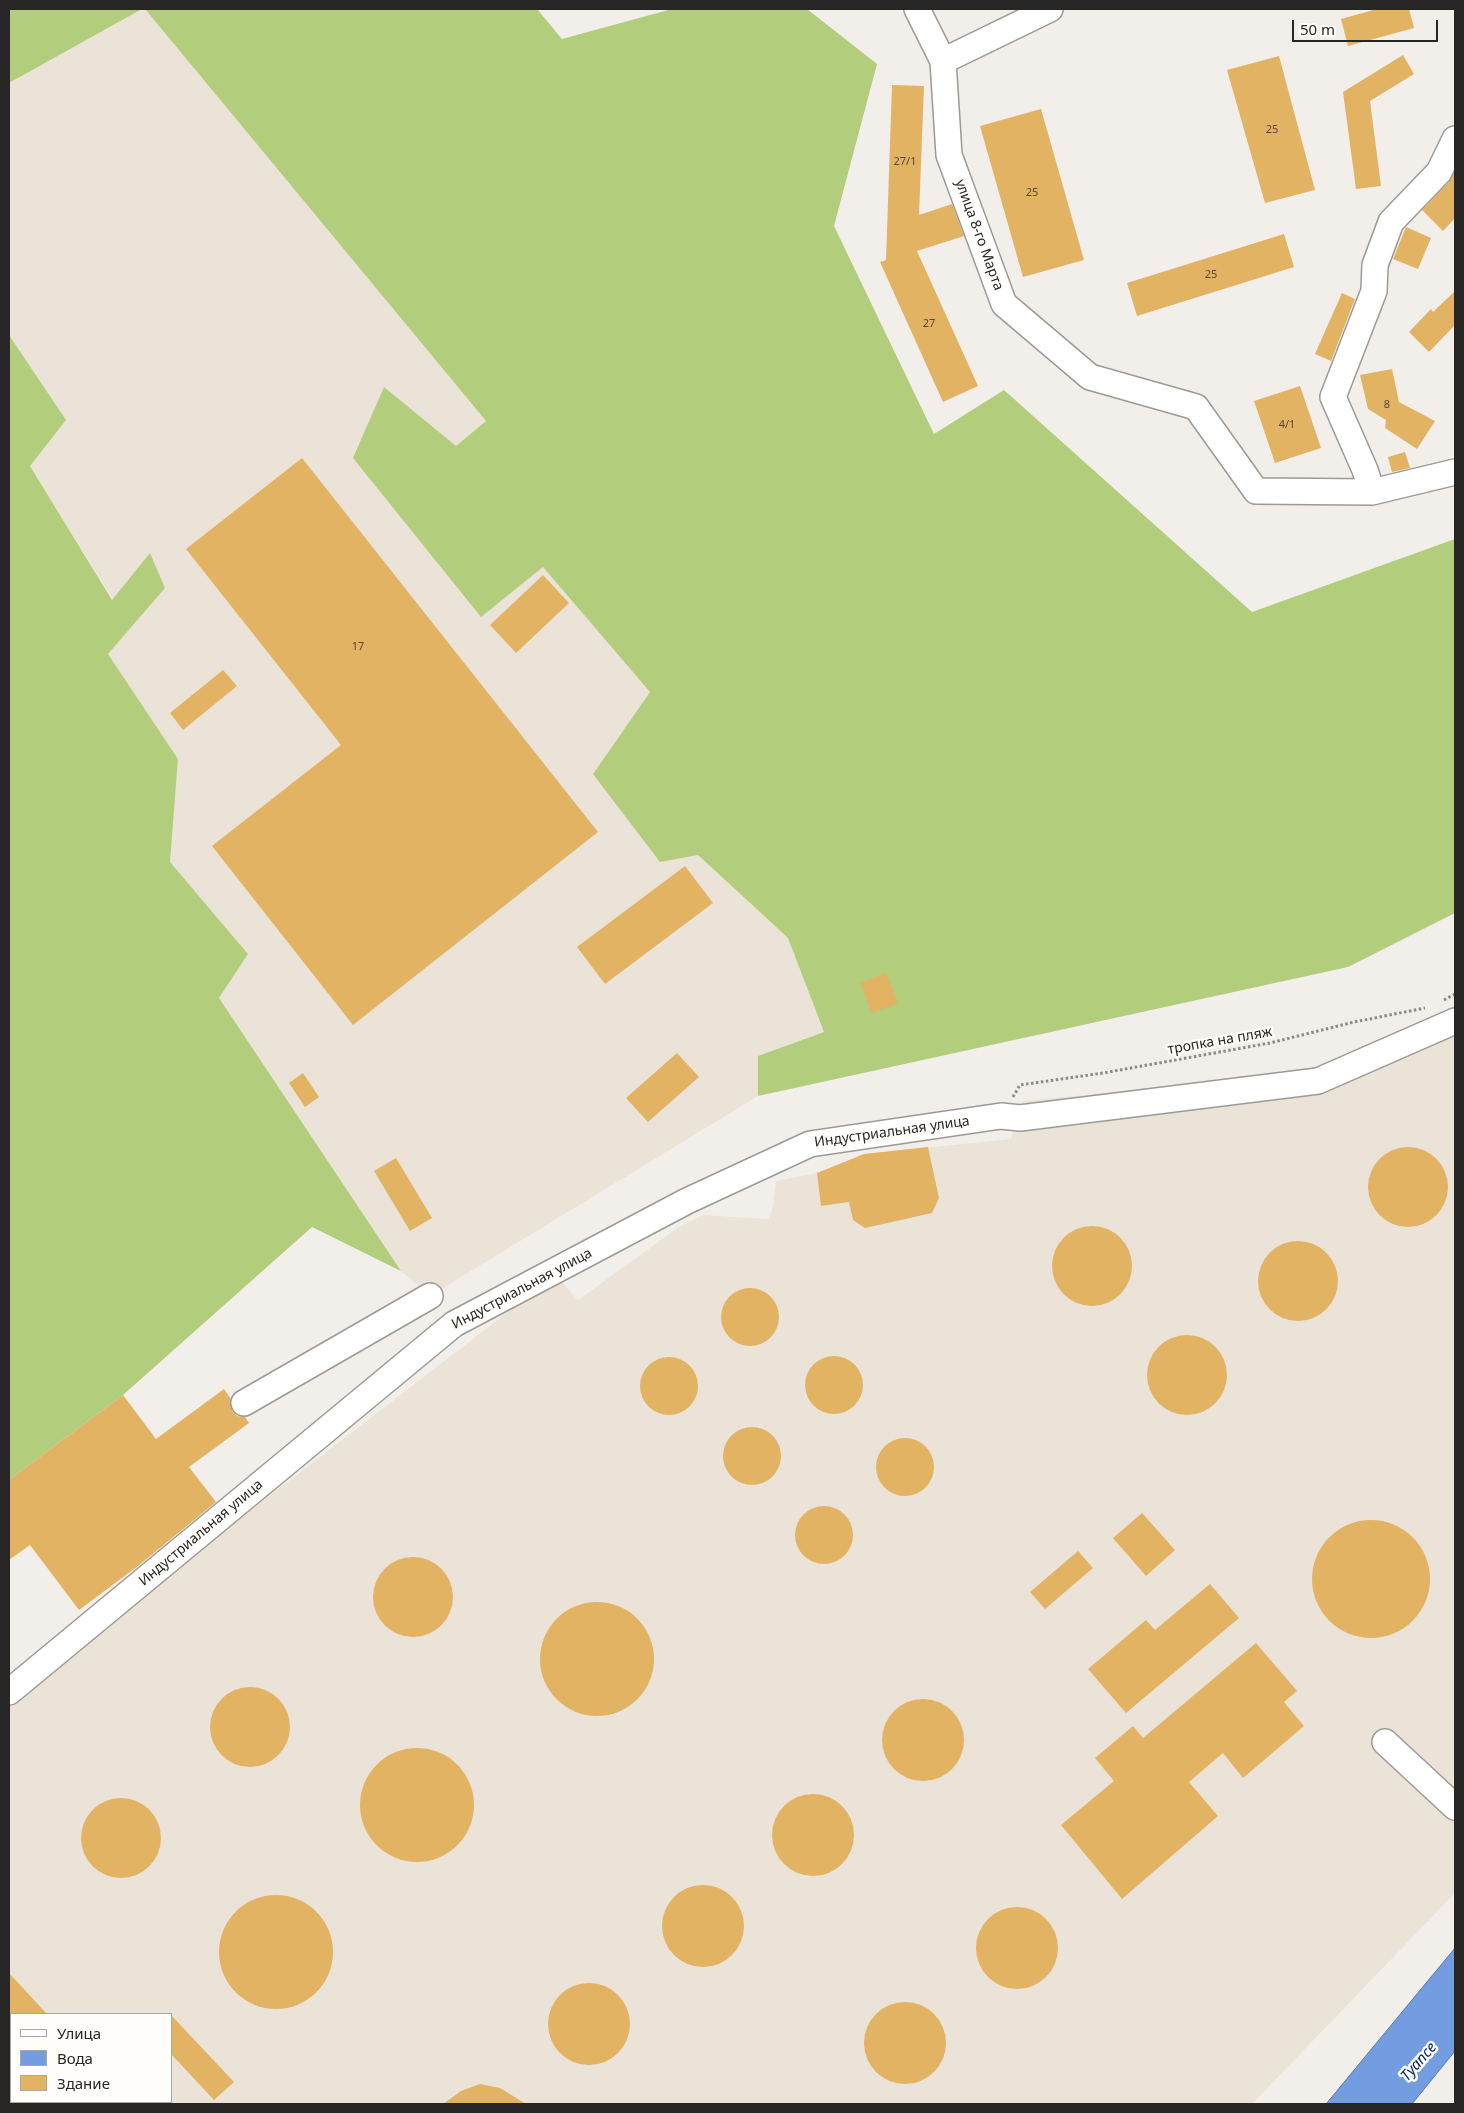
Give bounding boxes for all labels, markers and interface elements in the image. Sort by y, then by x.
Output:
scale bar [1294,10,1440,42]
text: 50 m [1300,19,1335,39]
house number: 25 [1266,123,1278,137]
house number: 27/1 [894,155,916,169]
street label: улица 8-го Марта [951,177,1007,293]
house number: 25 [1026,186,1038,200]
house number: 25 [1205,268,1217,282]
house number: 27 [923,317,935,331]
house number: 8 [1384,398,1390,412]
house number: 4/1 [1279,418,1295,432]
house number: 17 [352,640,364,654]
street label: тропка на пляж [1166,1024,1274,1058]
street label: Индустриальная улица [813,1113,971,1151]
street label: Индустриальная улица [449,1245,595,1333]
street label: Индустриальная улица [136,1476,266,1590]
legend [10,2013,172,2103]
text: Улица [57,2023,101,2043]
water label: Туапсе [1397,2039,1441,2085]
text: Вода [57,2048,93,2068]
text: Здание [57,2073,110,2093]

